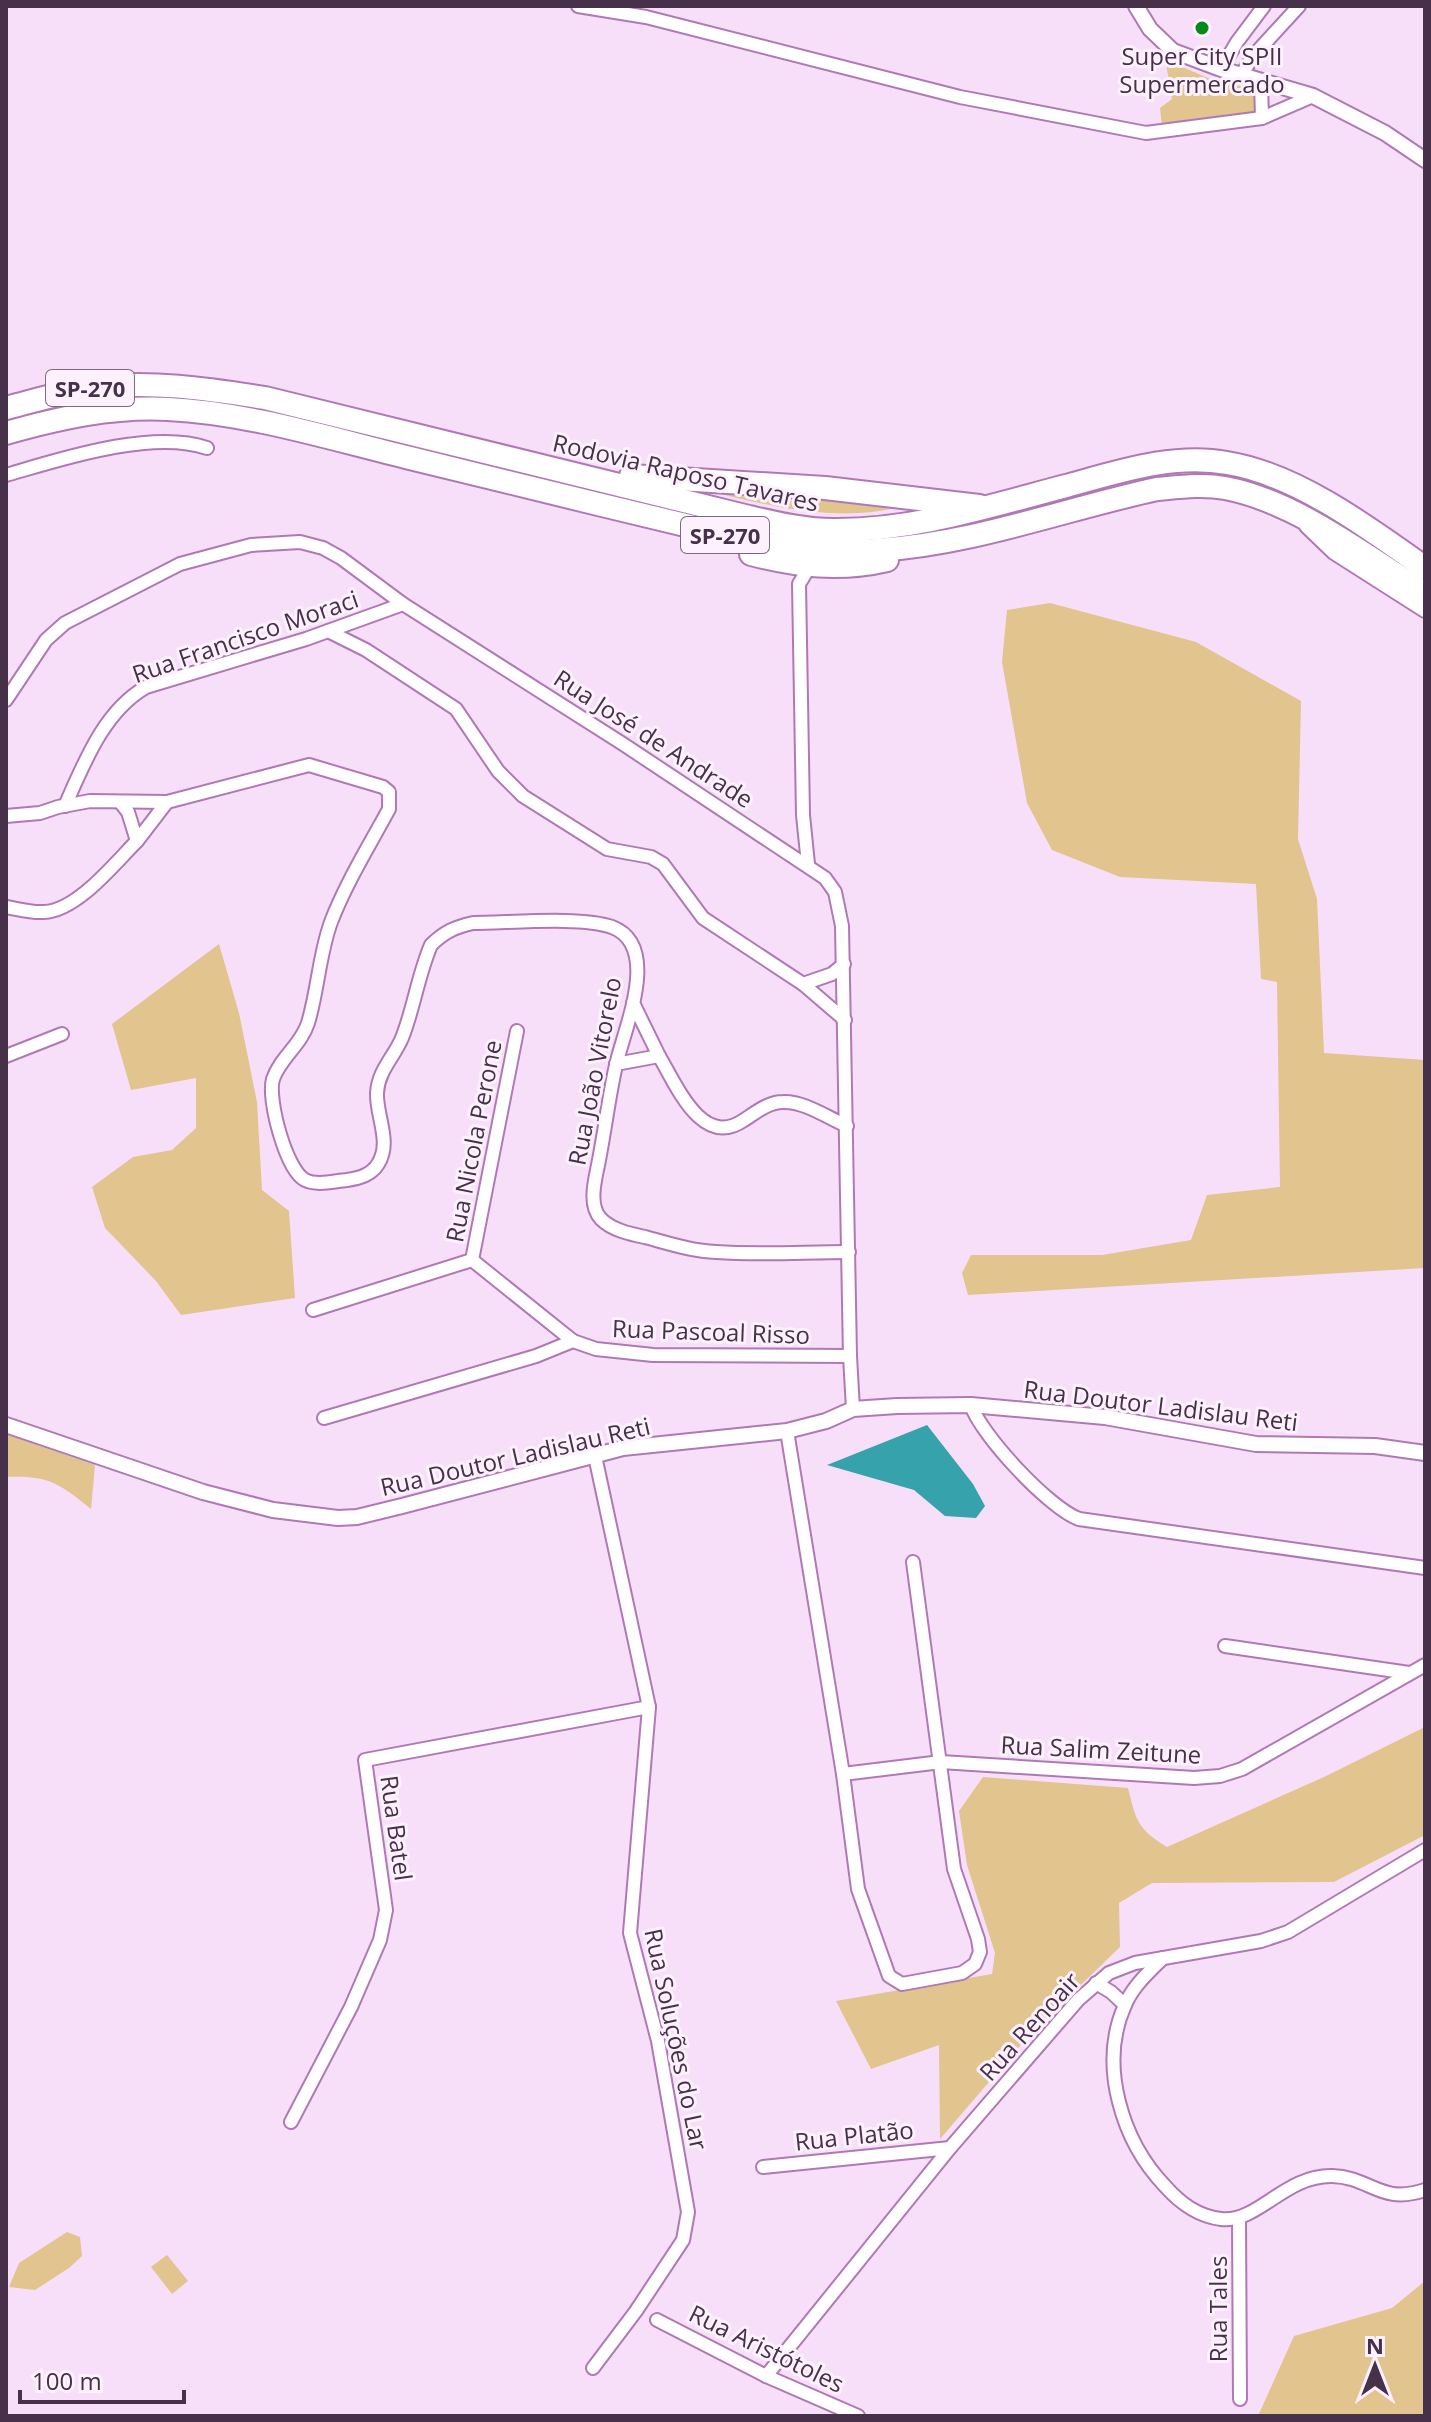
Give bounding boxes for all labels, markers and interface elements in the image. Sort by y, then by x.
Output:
marker: Super City SPII Supermercado [1193,19,1211,37]
place label: Super City SPII Supermercado [1119,39,1285,100]
road number: SP-270 [46,370,134,406]
street label: Rodovia Raposo Tavares [550,425,822,519]
road number: SP-270 [681,517,769,553]
street label: Rua Francisco Moraci [127,582,363,690]
street label: Rua José de Andrade [548,661,760,815]
street label: Rua João Vitorelo [560,974,628,1168]
street label: Rua Nicola Perone [437,1037,509,1245]
street label: Rua Pascoal Risso [611,1311,811,1351]
street label: Rua Doutor Ladislau Reti [1022,1372,1300,1438]
street label: Rua Doutor Ladislau Reti [377,1409,653,1503]
street label: Rua Salim Zeitune [1000,1727,1202,1771]
street label: Rua Batel [373,1773,421,1883]
street label: Rua Soluções do Lar [637,1925,717,2153]
street label: Rua Renoair [971,1964,1087,2087]
street label: Rua Platão [793,2112,915,2158]
street label: Rua Tales [1201,2256,1234,2362]
street label: Rua Aristótoles [684,2296,850,2400]
north arrow [1335,2326,1415,2406]
text: N [1366,2330,1384,2360]
scale bar [20,2354,184,2404]
text: 100 m [32,2364,102,2397]

